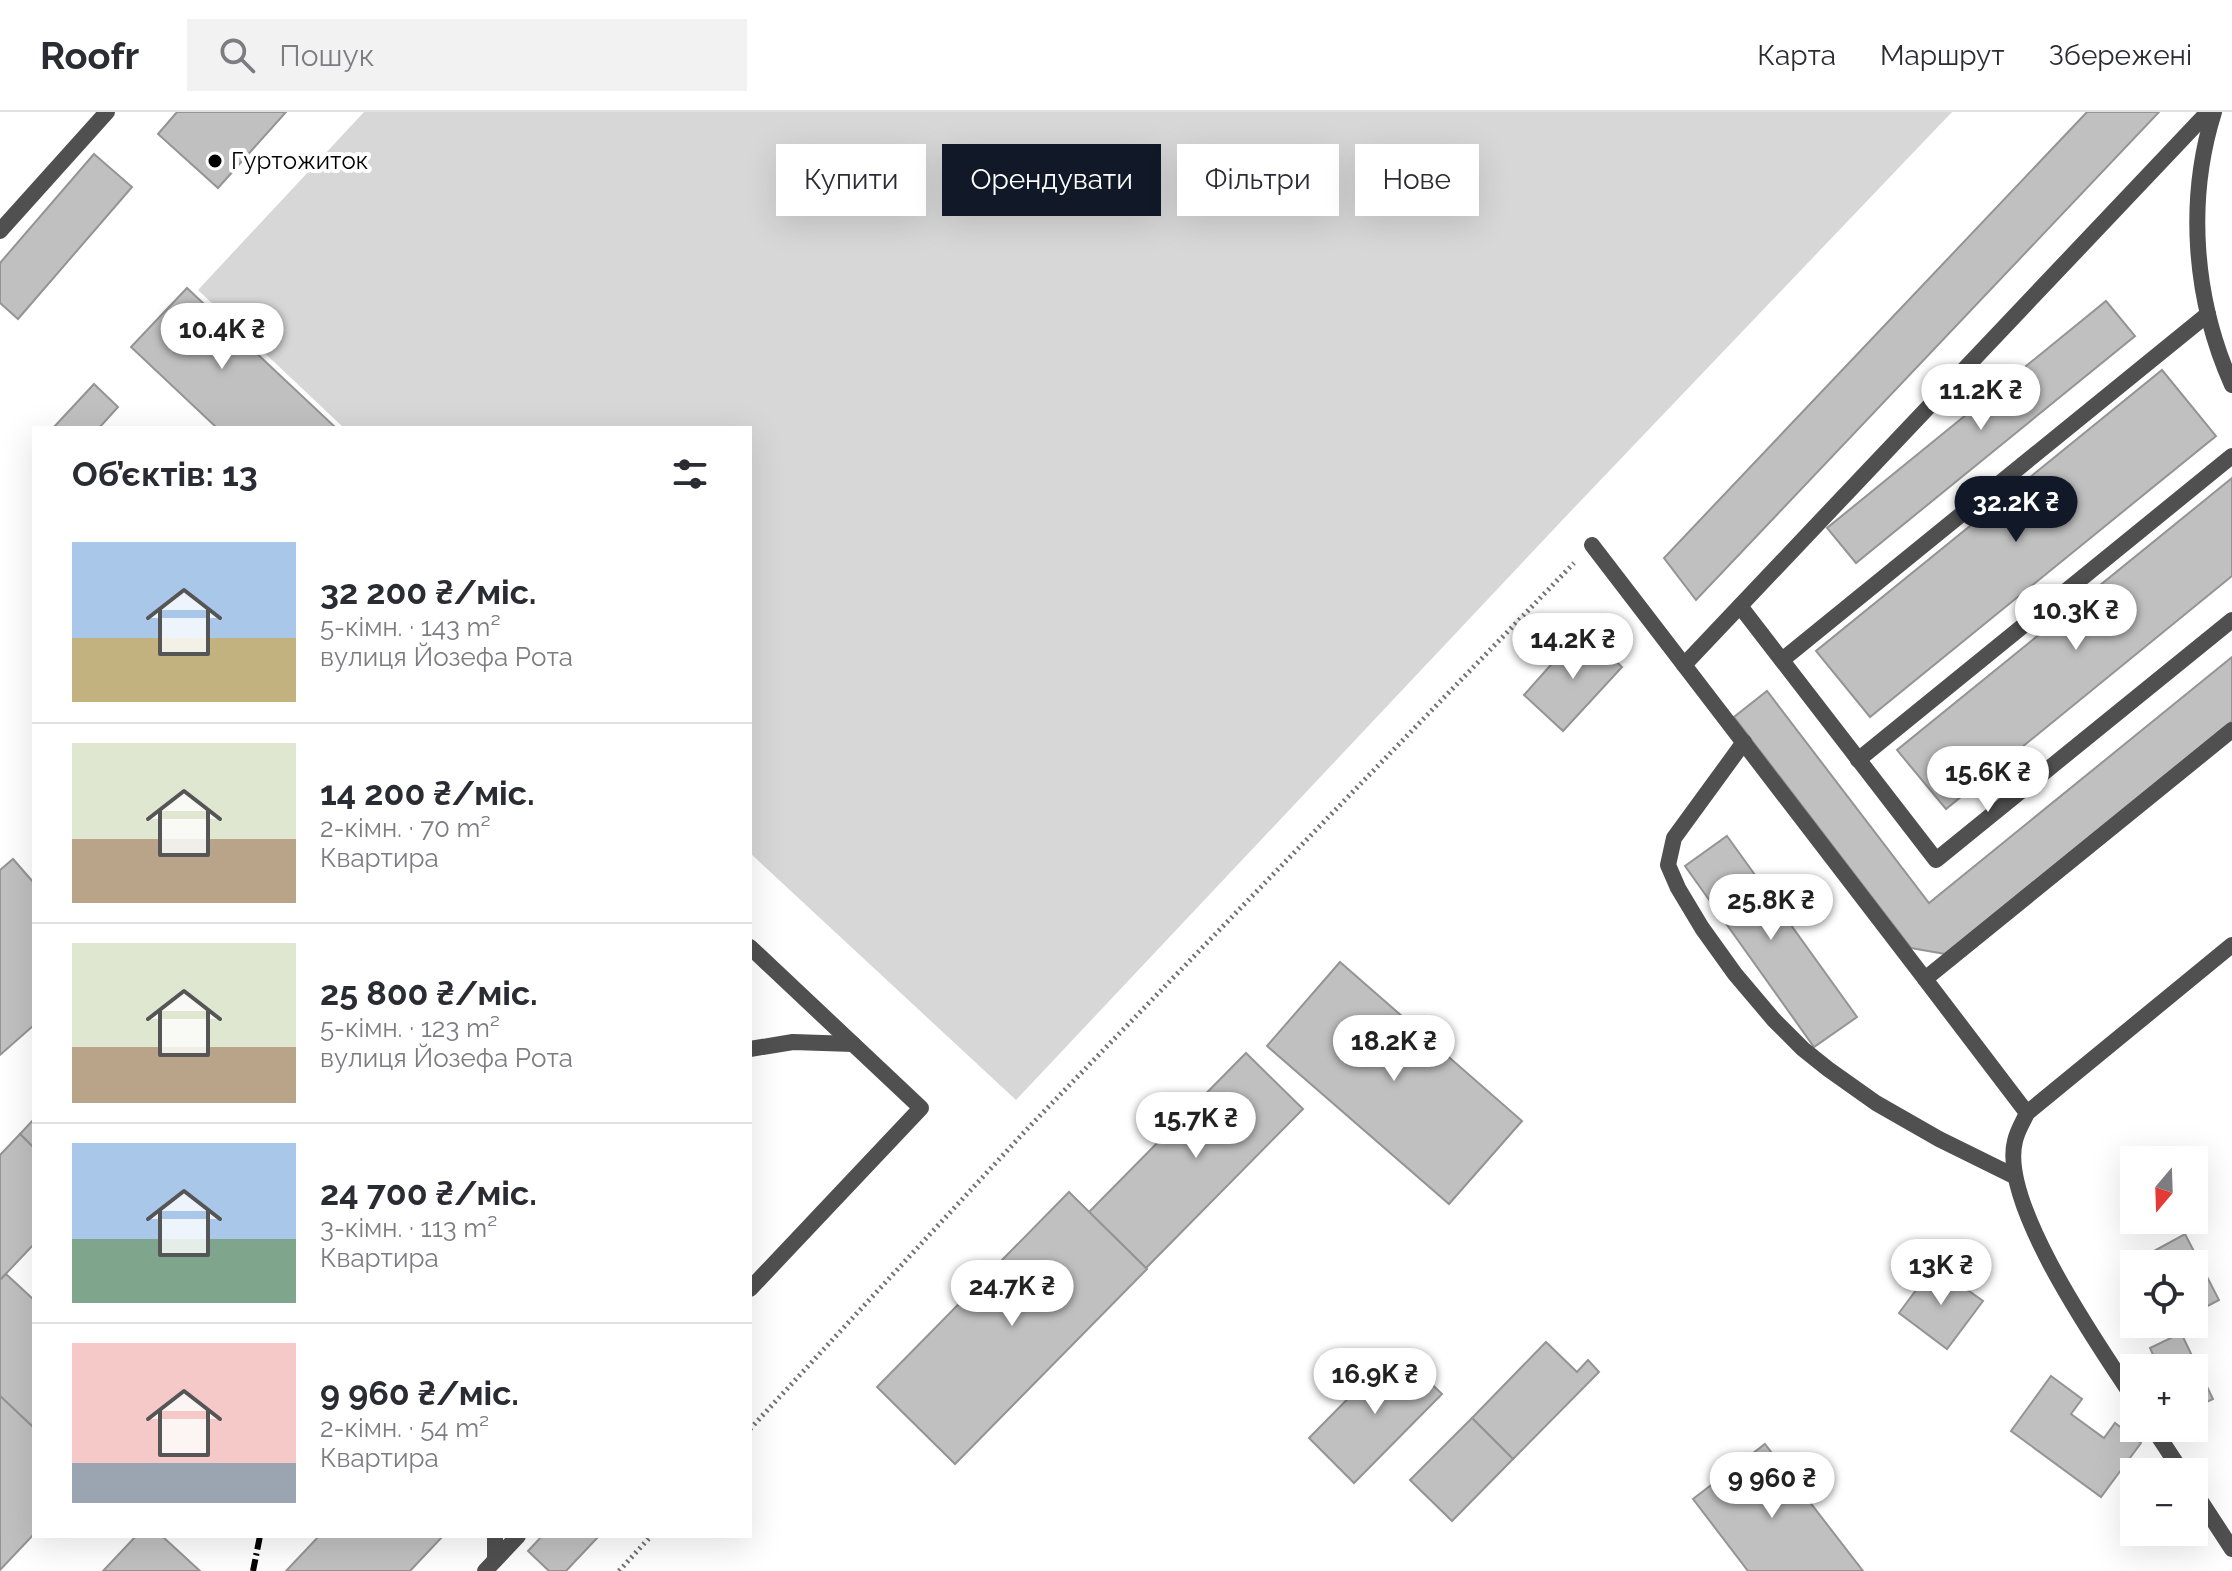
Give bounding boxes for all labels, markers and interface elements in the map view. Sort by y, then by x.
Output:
search box [187,19,747,91]
text: Roofr [40,33,139,78]
icon: search [215,33,259,77]
text: Пошук [279,38,374,73]
text: Карта [1757,39,1836,72]
text: Маршрут [1880,39,2005,72]
text: Збережені [2049,39,2192,72]
chip: Купити [776,144,926,216]
chip: Орендувати [942,144,1161,216]
chip: Фільтри [1177,144,1339,216]
chip: Нове [1355,144,1479,216]
place label: Гуртожиток [231,146,368,175]
marker: Гуртожиток [206,152,224,170]
pin: 10.4K ₴ [148,303,296,371]
text: 10.4K ₴ [179,314,265,344]
pin: 11.2K ₴ [1907,364,2055,432]
text: 11.2K ₴ [1939,375,2023,405]
icon: filters [668,452,712,496]
text: Об’єктів: 13 [72,454,258,494]
pin: 32.2K ₴ [1942,476,2090,544]
text: 32.2K ₴ [1973,487,2059,517]
text: 32 200 ₴/міс. [320,572,537,612]
icon: home [136,574,232,670]
pin: 10.3K ₴ [2002,584,2150,652]
text: 10.3K ₴ [2033,595,2119,625]
text: 5-кімн. · 143 m² [320,612,501,642]
pin: 14.2K ₴ [1499,613,1647,681]
text: 14.2K ₴ [1530,624,1616,654]
text: вулиця Йозефа Рота [320,642,573,672]
pin: 15.6K ₴ [1914,746,2062,814]
text: 15.6K ₴ [1945,757,2031,787]
text: 14 200 ₴/міс. [320,773,535,813]
icon: home [136,775,232,871]
text: 2-кімн. · 70 m² [320,813,491,843]
text: Квартира [320,843,439,873]
pin: 25.8K ₴ [1697,874,1845,942]
text: 25.8K ₴ [1727,885,1815,915]
text: 25 800 ₴/міс. [320,973,538,1013]
icon: home [136,975,232,1071]
text: 5-кімн. · 123 m² [320,1013,500,1043]
pin: 18.2K ₴ [1320,1015,1468,1083]
text: 18.2K ₴ [1351,1026,1437,1056]
text: вулиця Йозефа Рота [320,1043,573,1073]
pin: 15.7K ₴ [1122,1092,1270,1160]
text: 15.7K ₴ [1154,1103,1238,1133]
north arrow [2120,1146,2208,1234]
map controls [2120,1146,2208,1546]
text: 24 700 ₴/міс. [320,1173,537,1213]
icon: home [136,1175,232,1271]
text: 3-кімн. · 113 m² [320,1213,497,1243]
pin: 13K ₴ [1885,1239,1997,1307]
text: Квартира [320,1243,439,1273]
text: 13K ₴ [1909,1250,1973,1280]
button: locate [2120,1250,2208,1338]
pin: 24.7K ₴ [938,1260,1086,1328]
text: 24.7K ₴ [969,1271,1055,1301]
pin: 16.9K ₴ [1301,1348,1449,1416]
button: + [2120,1354,2208,1442]
text: 16.9K ₴ [1332,1359,1419,1389]
text: 9 960 ₴/міс. [320,1373,519,1413]
icon: home [136,1375,232,1471]
text: 2-кімн. · 54 m² [320,1413,489,1443]
text: Квартира [320,1443,439,1473]
pin: 9 960 ₴ [1698,1452,1846,1520]
button: − [2120,1458,2208,1546]
text: 9 960 ₴ [1728,1463,1816,1493]

